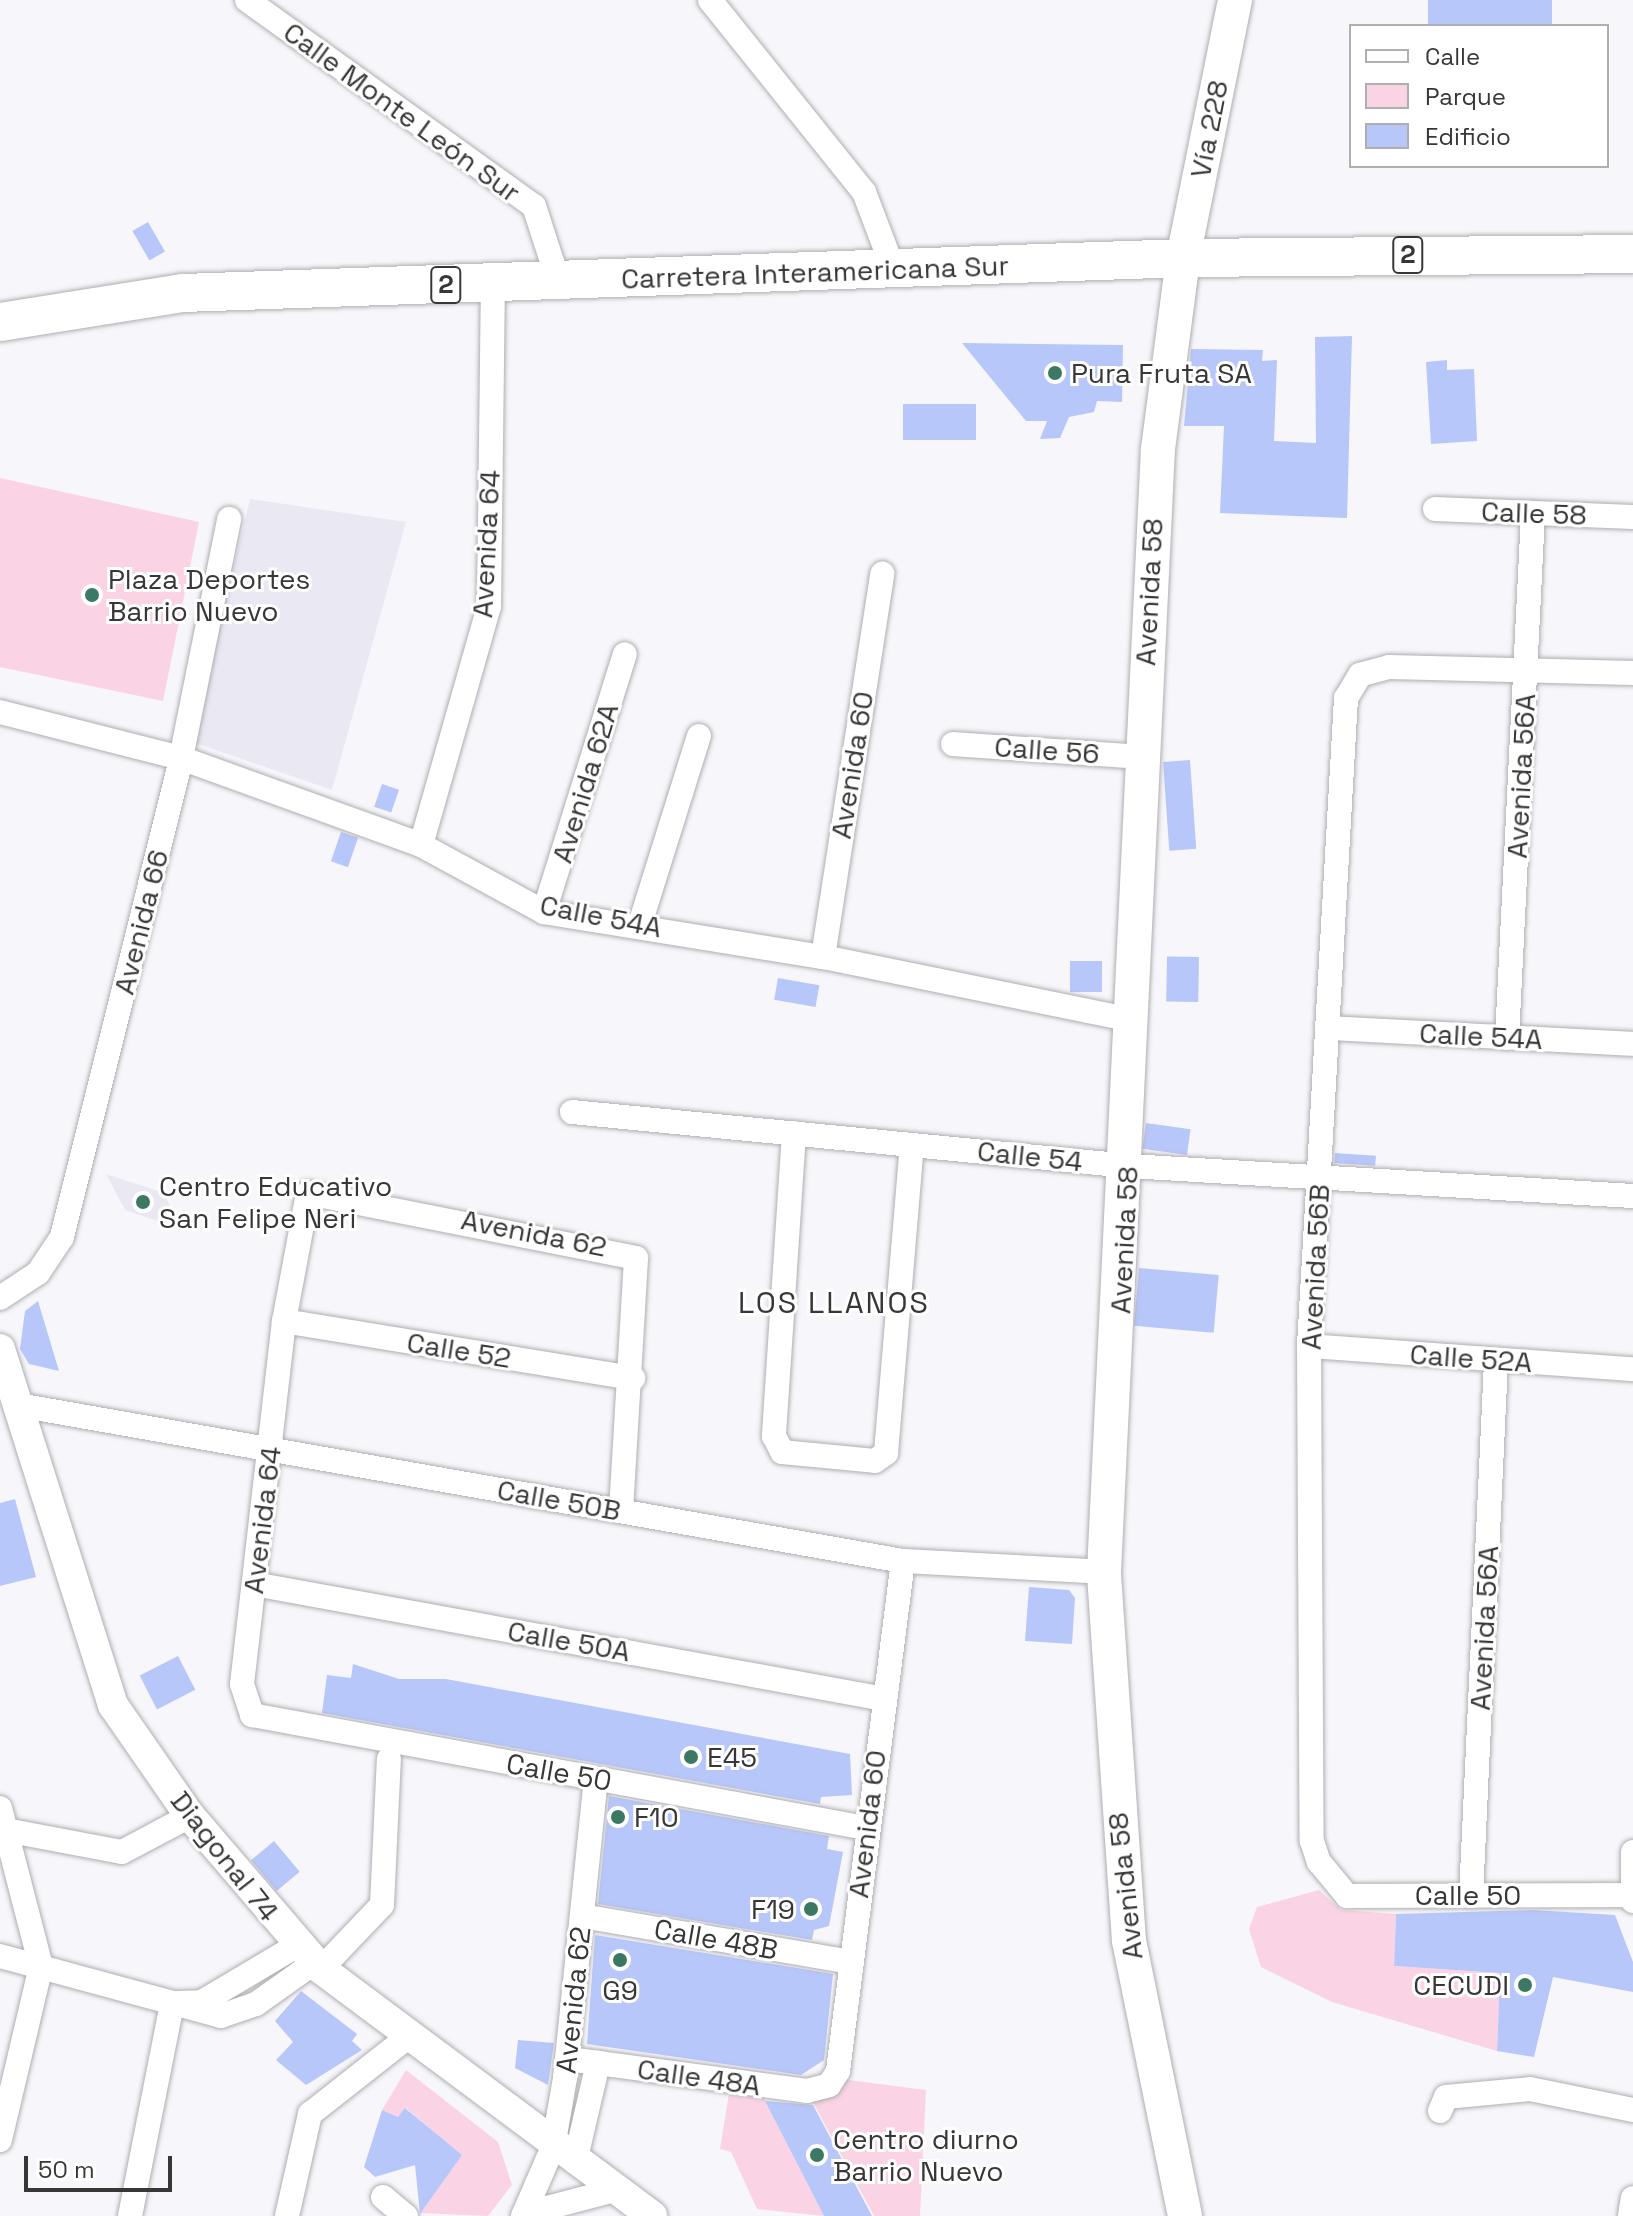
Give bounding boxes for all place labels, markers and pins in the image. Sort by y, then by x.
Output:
place label: Pura Fruta SA [1071,356,1252,390]
marker: Pura Fruta SA [1046,364,1064,382]
place label: Plaza Deportes Barrio Nuevo [108,562,310,628]
marker: Plaza Deportes Barrio Nuevo [83,586,101,604]
place label: Centro Educativo San Felipe Neri [159,1169,392,1235]
marker: Centro Educativo San Felipe Neri [134,1193,152,1211]
place label: E45 [707,1740,757,1774]
marker: E45 [682,1748,700,1766]
place label: F10 [634,1800,679,1834]
marker: F10 [609,1808,627,1826]
place label: F19 [751,1892,795,1926]
marker: F19 [802,1900,820,1918]
marker: G9 [611,1951,629,1969]
place label: CECUDI [1413,1968,1509,2002]
place label: G9 [602,1973,638,2007]
marker: CECUDI [1516,1976,1534,1994]
place label: Centro diurno Barrio Nuevo [833,2122,1019,2188]
marker: Centro diurno Barrio Nuevo [808,2146,826,2164]

